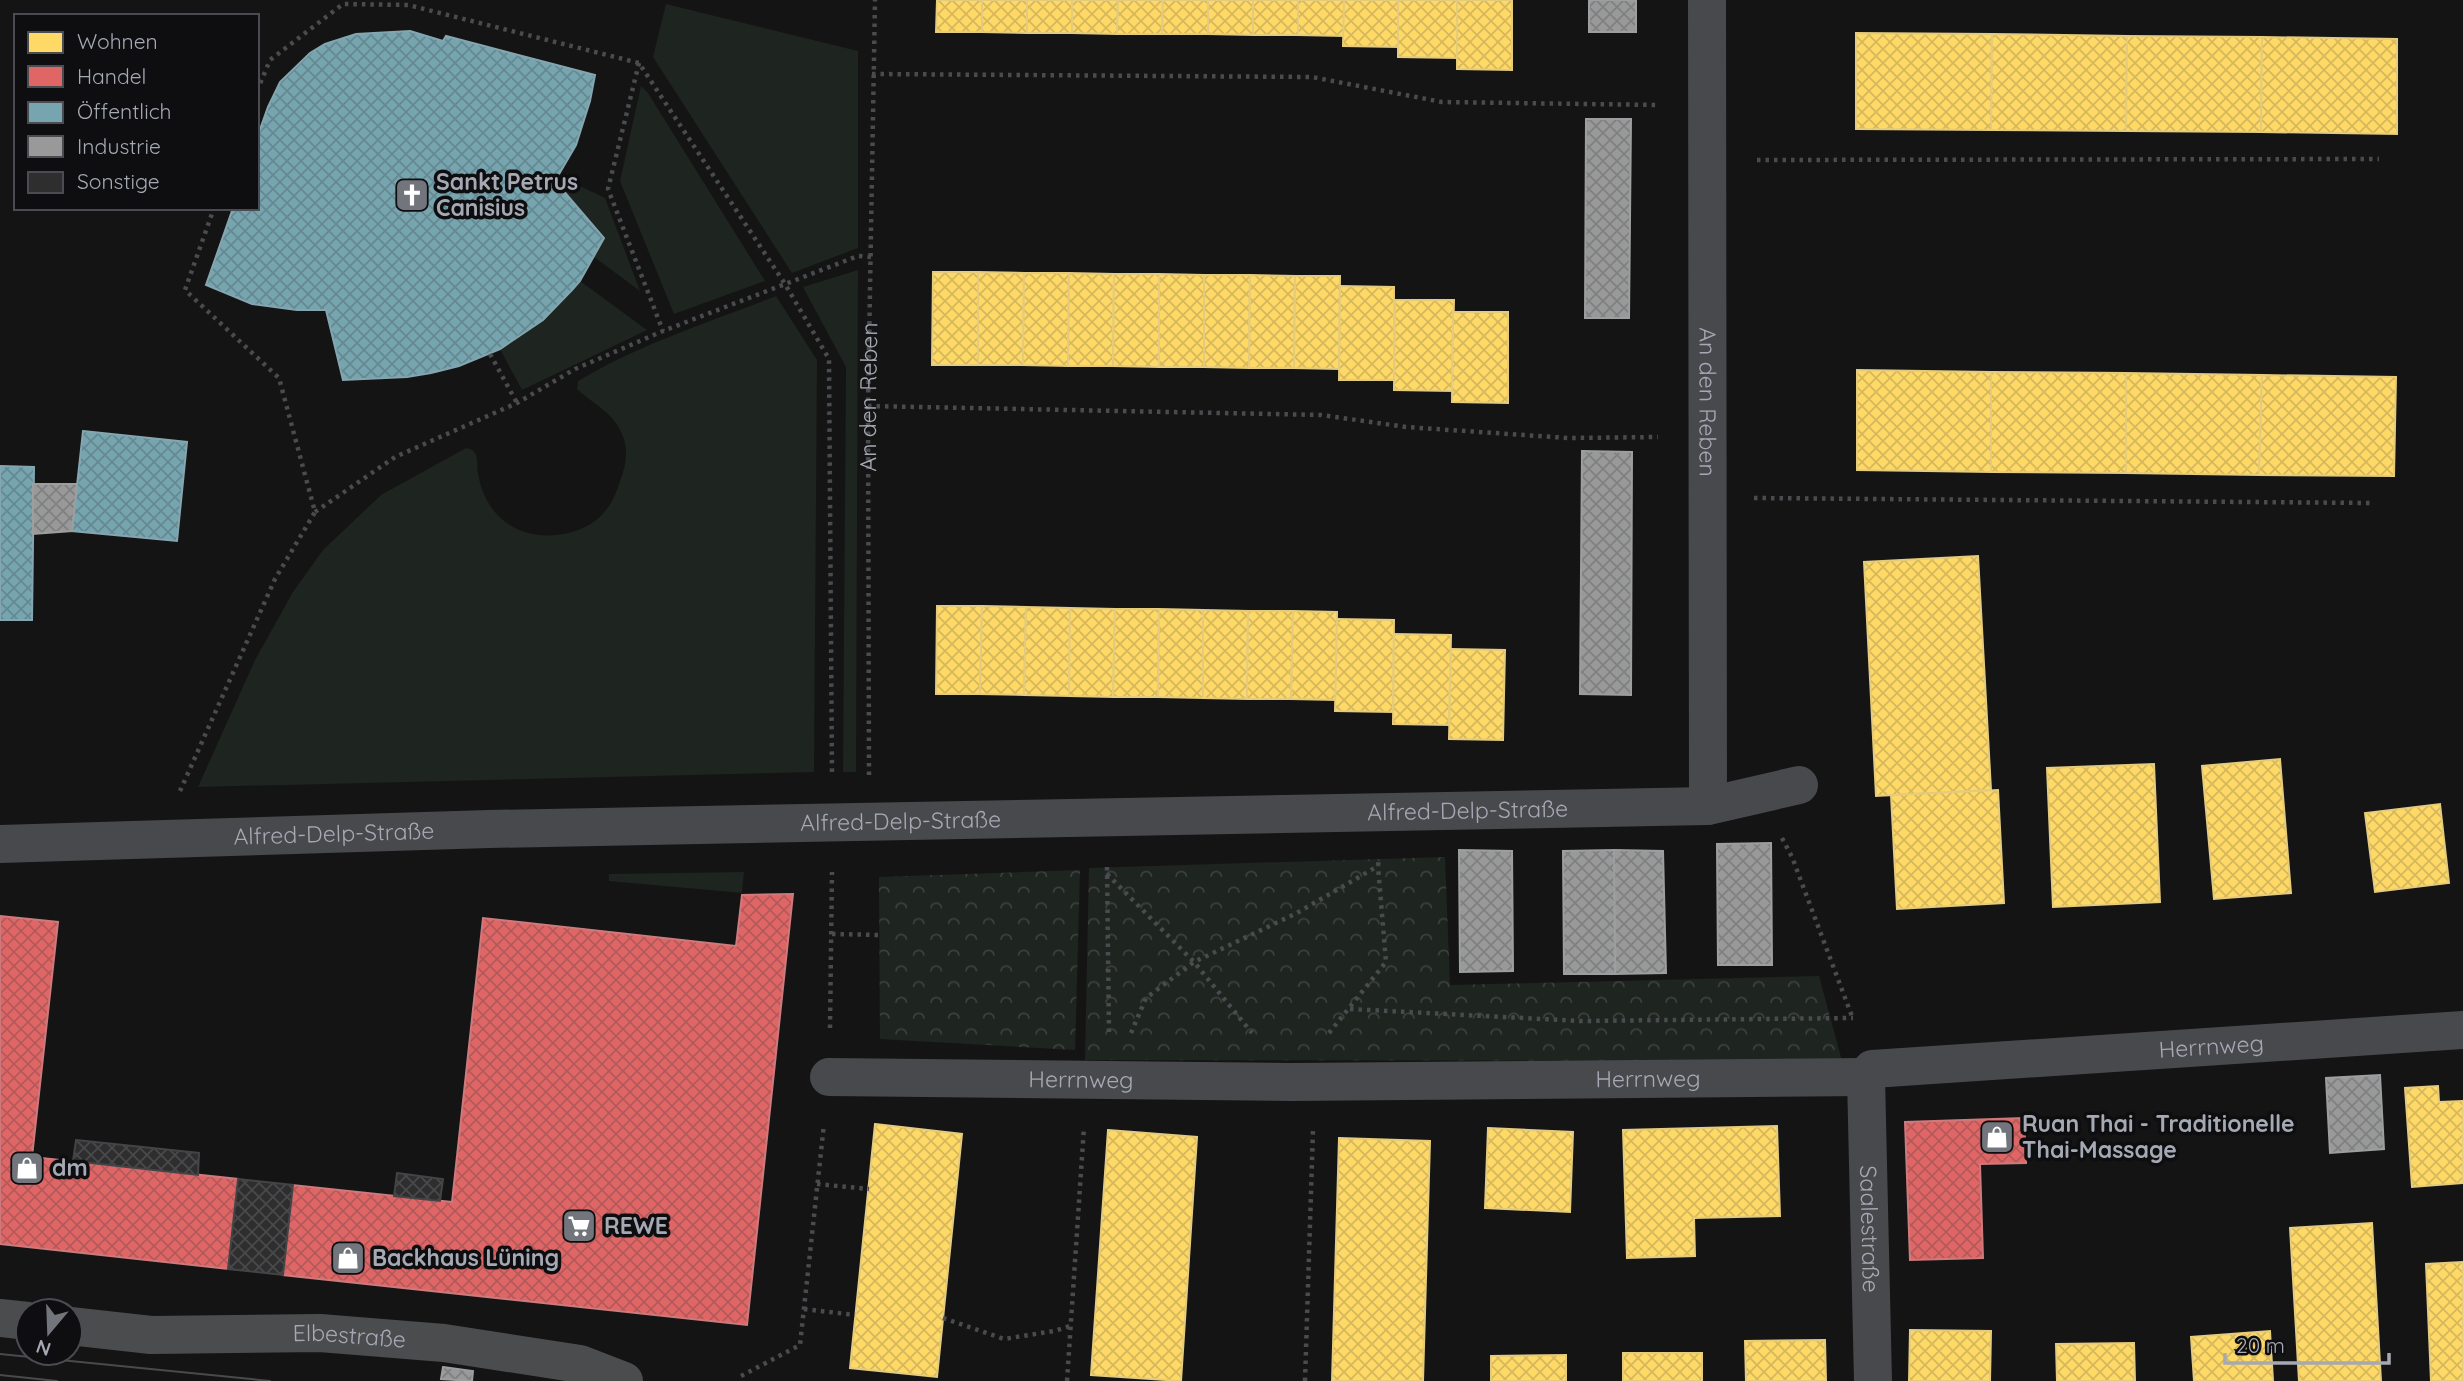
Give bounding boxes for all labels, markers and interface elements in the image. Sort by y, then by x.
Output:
legend [14,14,259,210]
text: Wohnen [77,28,158,54]
text: Handel [77,63,146,89]
text: Öffentlich [77,98,171,124]
text: Industrie [77,133,161,159]
place label: Sankt Petrus Canisius [436,167,578,222]
text: Sonstige [77,168,160,194]
church icon: Sankt Petrus Canisius [393,176,431,214]
street label: An den Reben [853,322,883,472]
street label: An den Reben [1693,327,1723,477]
street label: Alfred-Delp-Straße [1367,794,1568,826]
street label: Alfred-Delp-Straße [800,804,1001,837]
street label: Alfred-Delp-Straße [233,816,435,851]
street label: Herrnweg [2158,1028,2265,1064]
street label: Herrnweg [1595,1063,1701,1093]
street label: Herrnweg [1028,1064,1134,1094]
place label: Ruan Thai - Traditionelle Thai-Massage [2022,1109,2295,1164]
shop icon: Ruan Thai - Traditionelle Thai-Massage [1978,1118,2016,1156]
shop icon: dm [8,1149,46,1187]
place label: dm [52,1153,88,1182]
street label: Saalestraße [1854,1165,1886,1293]
supermarket icon: REWE [560,1207,598,1245]
place label: REWE [604,1211,668,1240]
shop icon: Backhaus Lüning [329,1239,367,1277]
place label: Backhaus Lüning [372,1243,559,1272]
north arrow [14,1297,84,1367]
street label: Elbestraße [293,1318,407,1354]
scale bar [2225,1322,2390,1366]
text: 20 m [2236,1332,2285,1358]
text: N [33,1334,54,1362]

